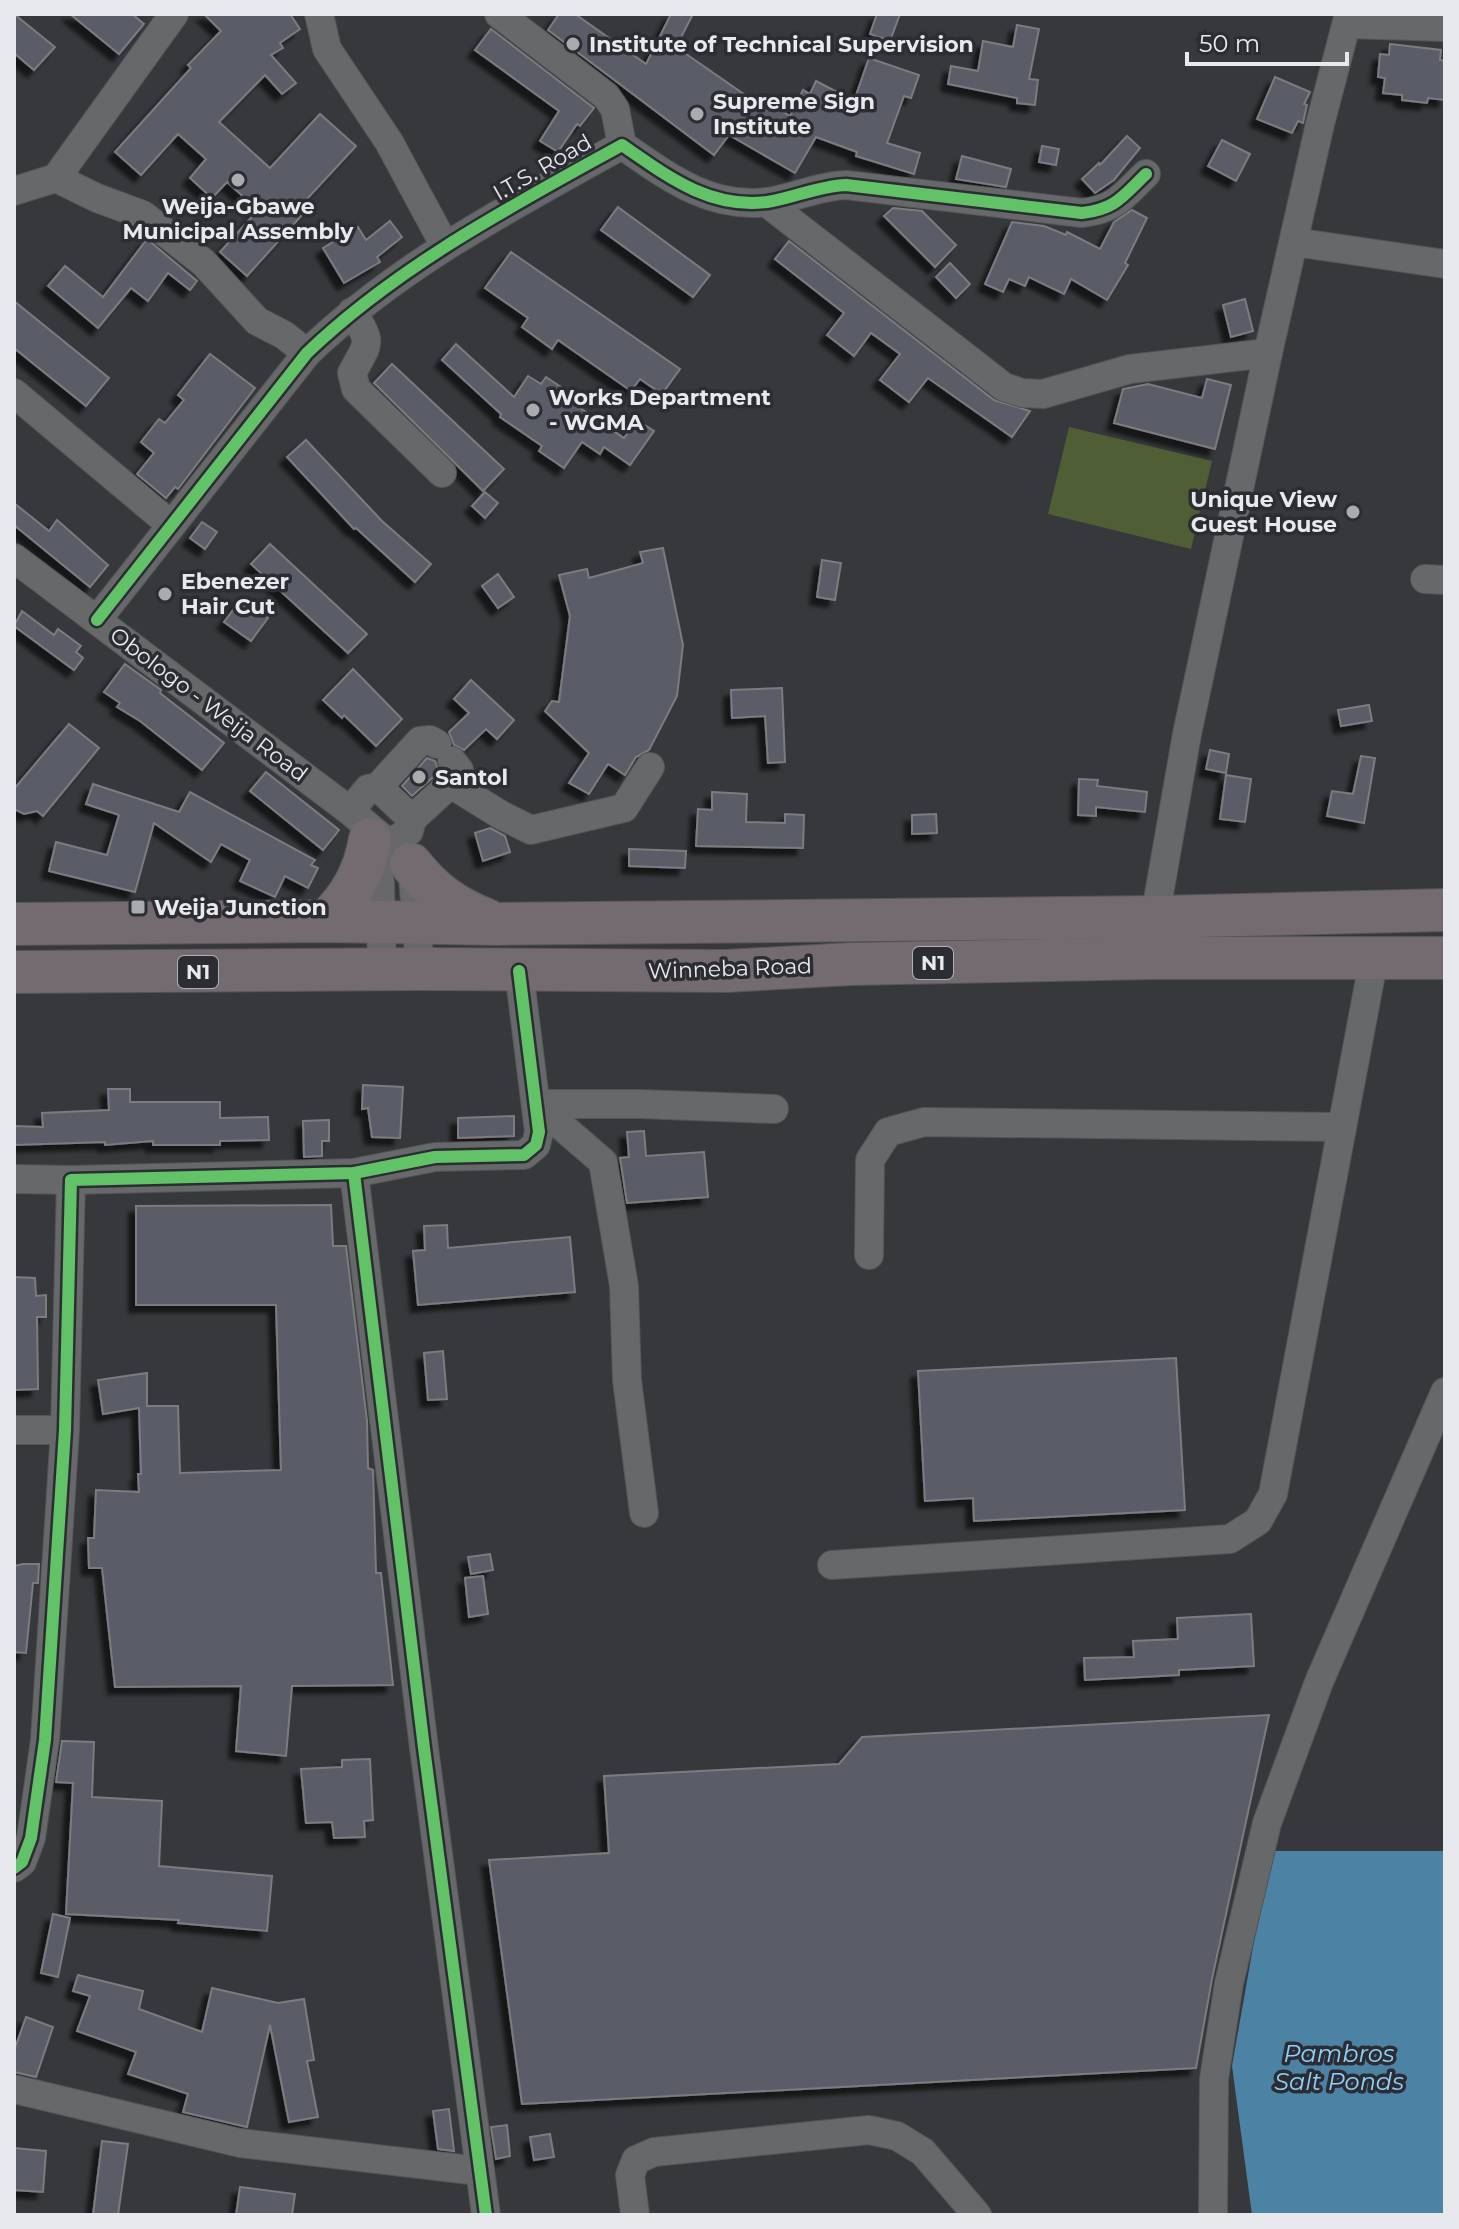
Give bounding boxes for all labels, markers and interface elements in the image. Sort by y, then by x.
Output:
scale bar [1187,16,1347,66]
text: 50 m [1199,29,1260,58]
place label: Institute of Technical Supervision [589,31,974,58]
marker: Institute of Technical Supervision [564,35,582,53]
place label: Supreme Sign Institute [713,88,875,140]
marker: Supreme Sign Institute [688,105,706,123]
street label: I.T.S. Road [488,128,596,206]
marker: Weija-Gbawe Municipal Assembly [229,171,247,189]
place label: Weija-Gbawe Municipal Assembly [123,193,354,245]
place label: Works Department - WGMA [549,384,771,436]
marker: Works Department - WGMA [524,401,542,419]
place label: Unique View Guest House [1190,486,1337,538]
marker: Unique View Guest House [1344,503,1362,521]
place label: Ebenezer Hair Cut [181,568,289,620]
marker: Ebenezer Hair Cut [156,585,174,603]
street label: Obologo - Weija Road [105,621,313,788]
place label: Santol [435,764,508,791]
marker: Santol [410,768,428,786]
place label: Weija Junction [154,894,327,921]
marker: Weija Junction [129,898,147,916]
road number: N1 [913,947,953,979]
street label: Winneba Road [648,952,813,985]
road number: N1 [178,956,218,988]
water label: Pambros Salt Ponds [1274,2039,1404,2096]

